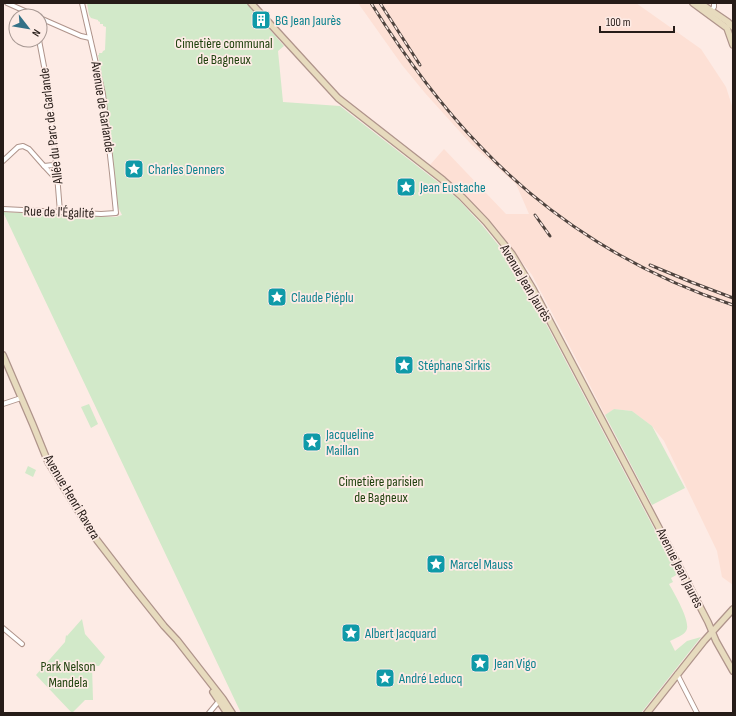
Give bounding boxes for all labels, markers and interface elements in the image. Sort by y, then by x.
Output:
north arrow [8,8,48,48]
scale bar [600,8,674,34]
building icon: BG Jean Jaurès [250,9,272,31]
place label: BG Jean Jaurès [275,12,341,29]
text: 100 m [606,15,631,30]
text: N [29,27,43,39]
park label: Cimetière communal de Bagneux [175,35,273,68]
street label: Avenue de Garlande [87,59,119,154]
street label: Allée du Parc de Garlande [35,67,67,186]
place icon: Charles Denners [123,158,145,180]
place label: Charles Denners [148,161,225,178]
place icon: Jean Eustache [395,176,417,198]
place label: Jean Eustache [419,179,486,196]
street label: Rue de l'Égalité [23,202,95,222]
street label: Avenue Jean Jaurès [496,240,556,325]
place icon: Claude Piéplu [266,286,288,308]
place label: Claude Piéplu [291,289,354,306]
place icon: Stéphane Sirkis [393,354,415,376]
place label: Stéphane Sirkis [418,357,490,374]
place label: Jacqueline Maillan [325,426,374,459]
place icon: Jacqueline Maillan [301,431,323,453]
street label: Avenue Henri Ravera [40,451,104,542]
park label: Cimetière parisien de Bagneux [338,473,424,506]
street label: Avenue Jean Jaurès [652,524,707,611]
place icon: Marcel Mauss [425,553,447,575]
place label: Marcel Mauss [450,556,513,573]
place icon: Albert Jacquard [340,622,362,644]
place label: Albert Jacquard [364,625,437,642]
place icon: Jean Vigo [469,652,491,674]
place label: Jean Vigo [493,655,537,672]
park label: Park Nelson Mandela [41,658,95,691]
place icon: André Leducq [374,667,396,689]
place label: André Leducq [398,670,463,687]

